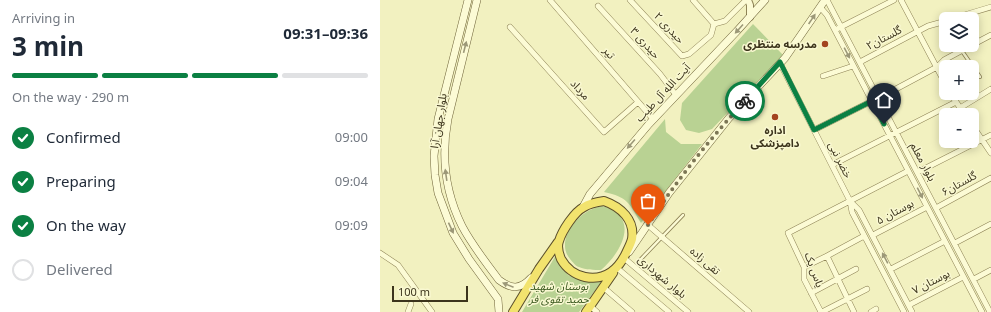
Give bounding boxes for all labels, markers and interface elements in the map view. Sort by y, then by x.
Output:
text: Arriving in [12,5,75,33]
street label: حیدری ۲ [648,6,691,50]
map controls [939,12,979,148]
button: layers [939,12,979,52]
one-way arrow [808,14,816,24]
text: 09:31–09:36 [283,18,368,50]
street label: گلستان۲ [862,19,907,57]
text: 3 min [12,20,84,75]
street label: حیدری ۳ [624,21,667,65]
one-way arrow [734,24,744,34]
place label: مدرسه منتظری [743,33,817,56]
marker: مدرسه منتظری [820,39,830,49]
street label: تیر [596,40,622,65]
one-way arrow [463,41,469,53]
one-way arrow [843,47,850,59]
street label: آیت الله آل طیب [629,57,697,128]
button: + [939,60,979,100]
street label: مرداد [564,74,596,106]
courier [725,81,765,121]
pin [867,83,901,124]
text: On the way · 290 m [12,84,129,112]
icon: home [873,89,895,111]
icon: bike [734,90,756,112]
street label: بلوار جهان آرا [423,92,455,150]
button: − [939,108,979,148]
marker: اداره دامپزشکی [770,112,780,122]
place label: اداره دامپزشکی [750,119,800,155]
text: Confirmed [46,122,121,154]
text: 09:00 [335,124,368,152]
icon: check [12,127,34,149]
street label: خضر نبی [821,137,859,183]
street label: بلوار معلم [903,138,943,186]
one-way arrow [627,140,636,149]
street label: گلستان۶ [937,164,982,203]
text: Preparing [46,166,116,198]
text: 09:04 [335,168,368,196]
one-way arrow [443,169,449,181]
icon: check [12,171,34,193]
pin [631,184,665,225]
one-way arrow [916,187,923,199]
icon: bag [637,190,659,212]
street label: بوستان ۵ [872,192,918,232]
text: On the way [46,210,126,242]
text: 09:09 [335,212,368,240]
icon: check [12,215,34,237]
one-way arrow [448,223,454,234]
street label: تقی زاده [684,241,726,281]
street label: بلوار شهرداری [632,249,692,305]
street label: یاس یک [797,249,831,291]
one-way arrow [881,252,888,263]
text: Delivered [46,254,113,286]
street label: بوستان ۷ [908,262,954,302]
park label: بوستان شهید حمید تقوی فر [528,275,590,311]
text: 100 m [398,281,430,304]
one-way arrow [502,281,514,288]
scale bar [392,284,468,303]

